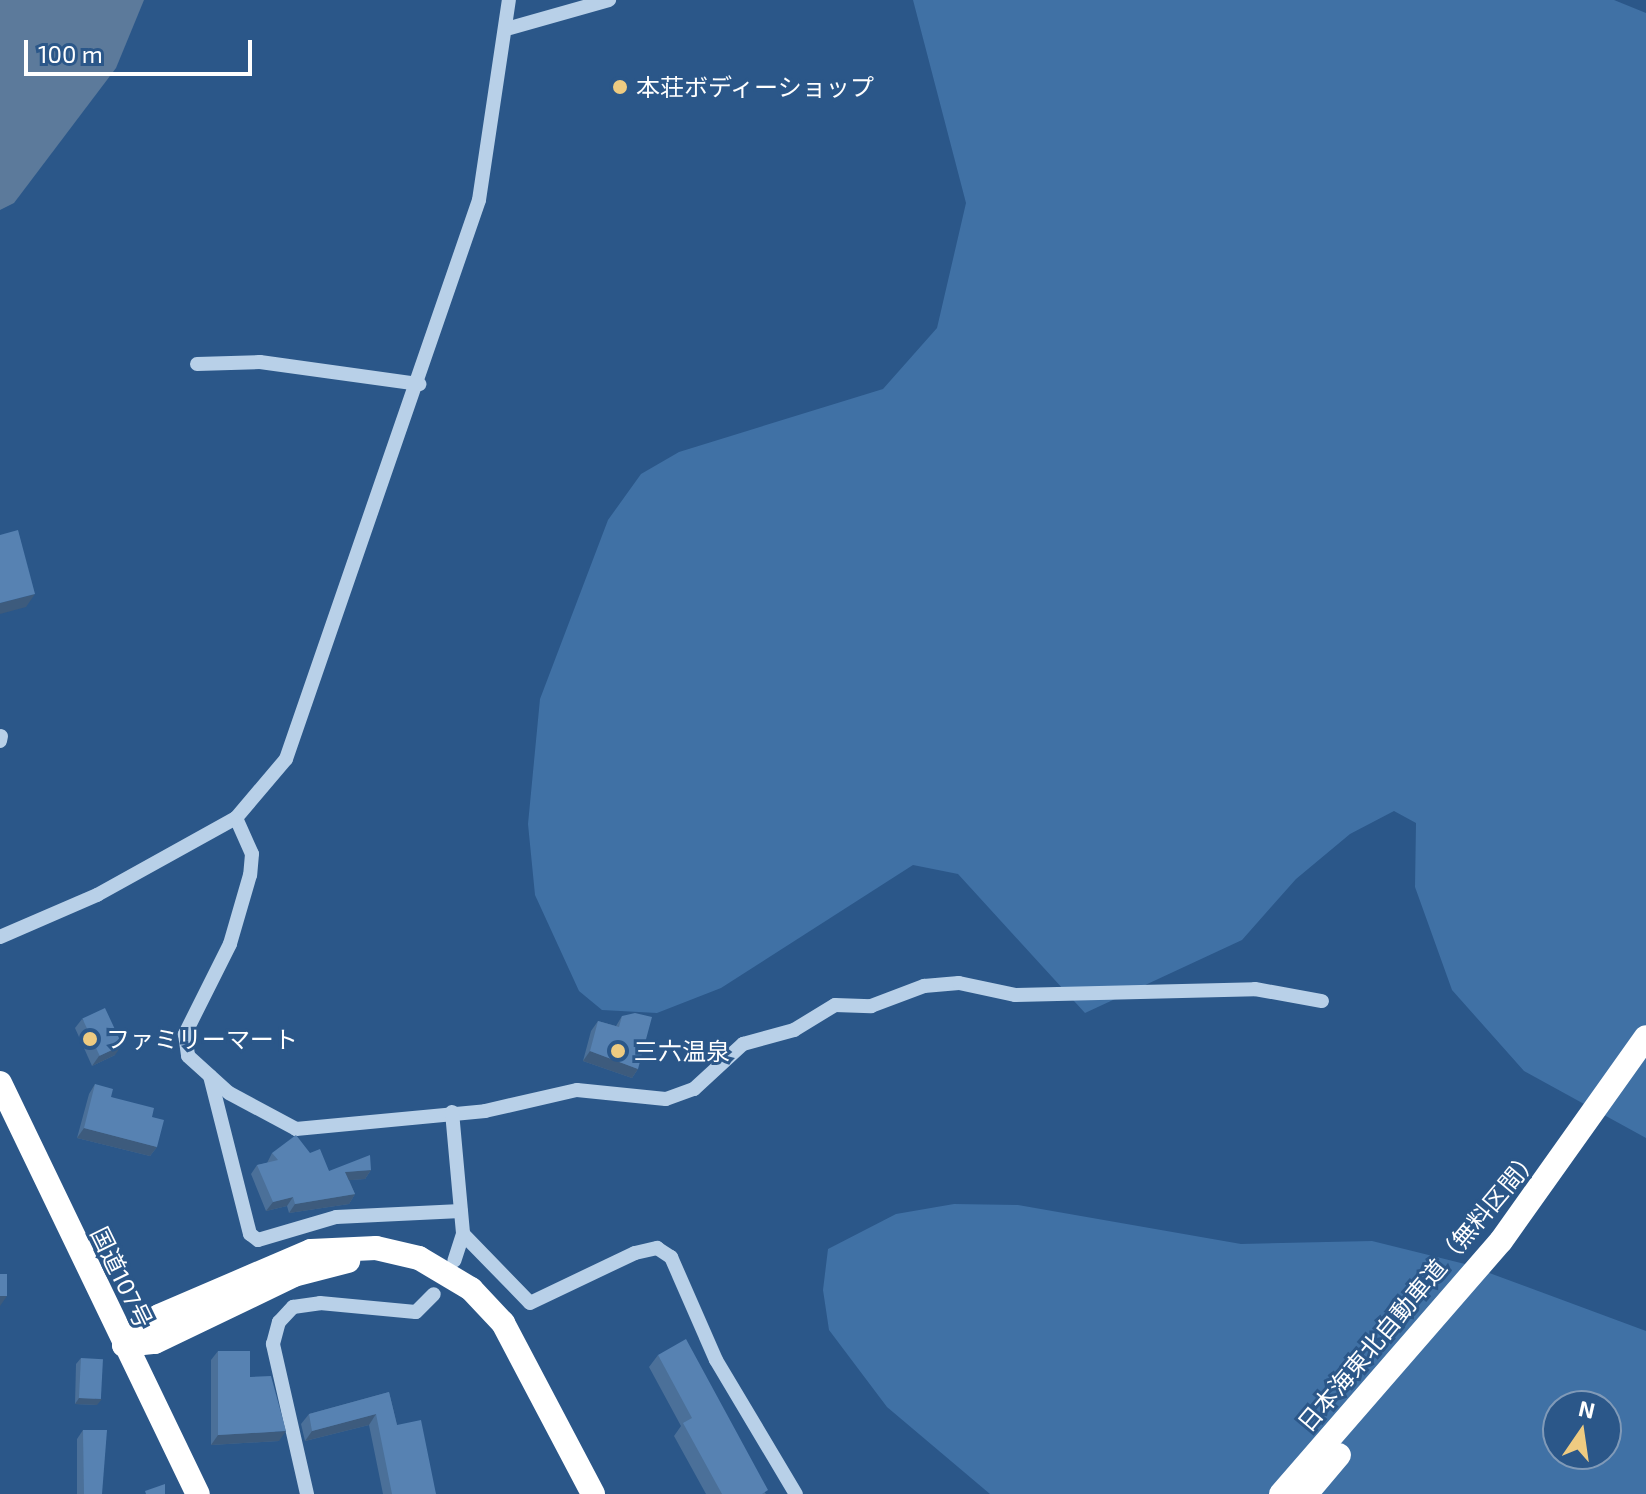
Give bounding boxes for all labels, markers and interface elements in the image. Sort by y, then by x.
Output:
scale bar [28,24,256,74]
text: 100 m [38,39,103,68]
place label: 本荘ボディーショップ [636,73,876,101]
marker: 本荘ボディーショップ [611,78,629,96]
place label: ファミリーマート [106,1025,298,1053]
marker: ファミリーマート [81,1030,99,1048]
place label: 三六温泉 [634,1037,730,1065]
marker: 三六温泉 [609,1042,627,1060]
street label: 日本海東北自動車道（無料区間） [1291,1143,1545,1437]
street label: 国道107号 [85,1222,159,1332]
north arrow [1542,1390,1622,1470]
text: N [1576,1394,1598,1423]

